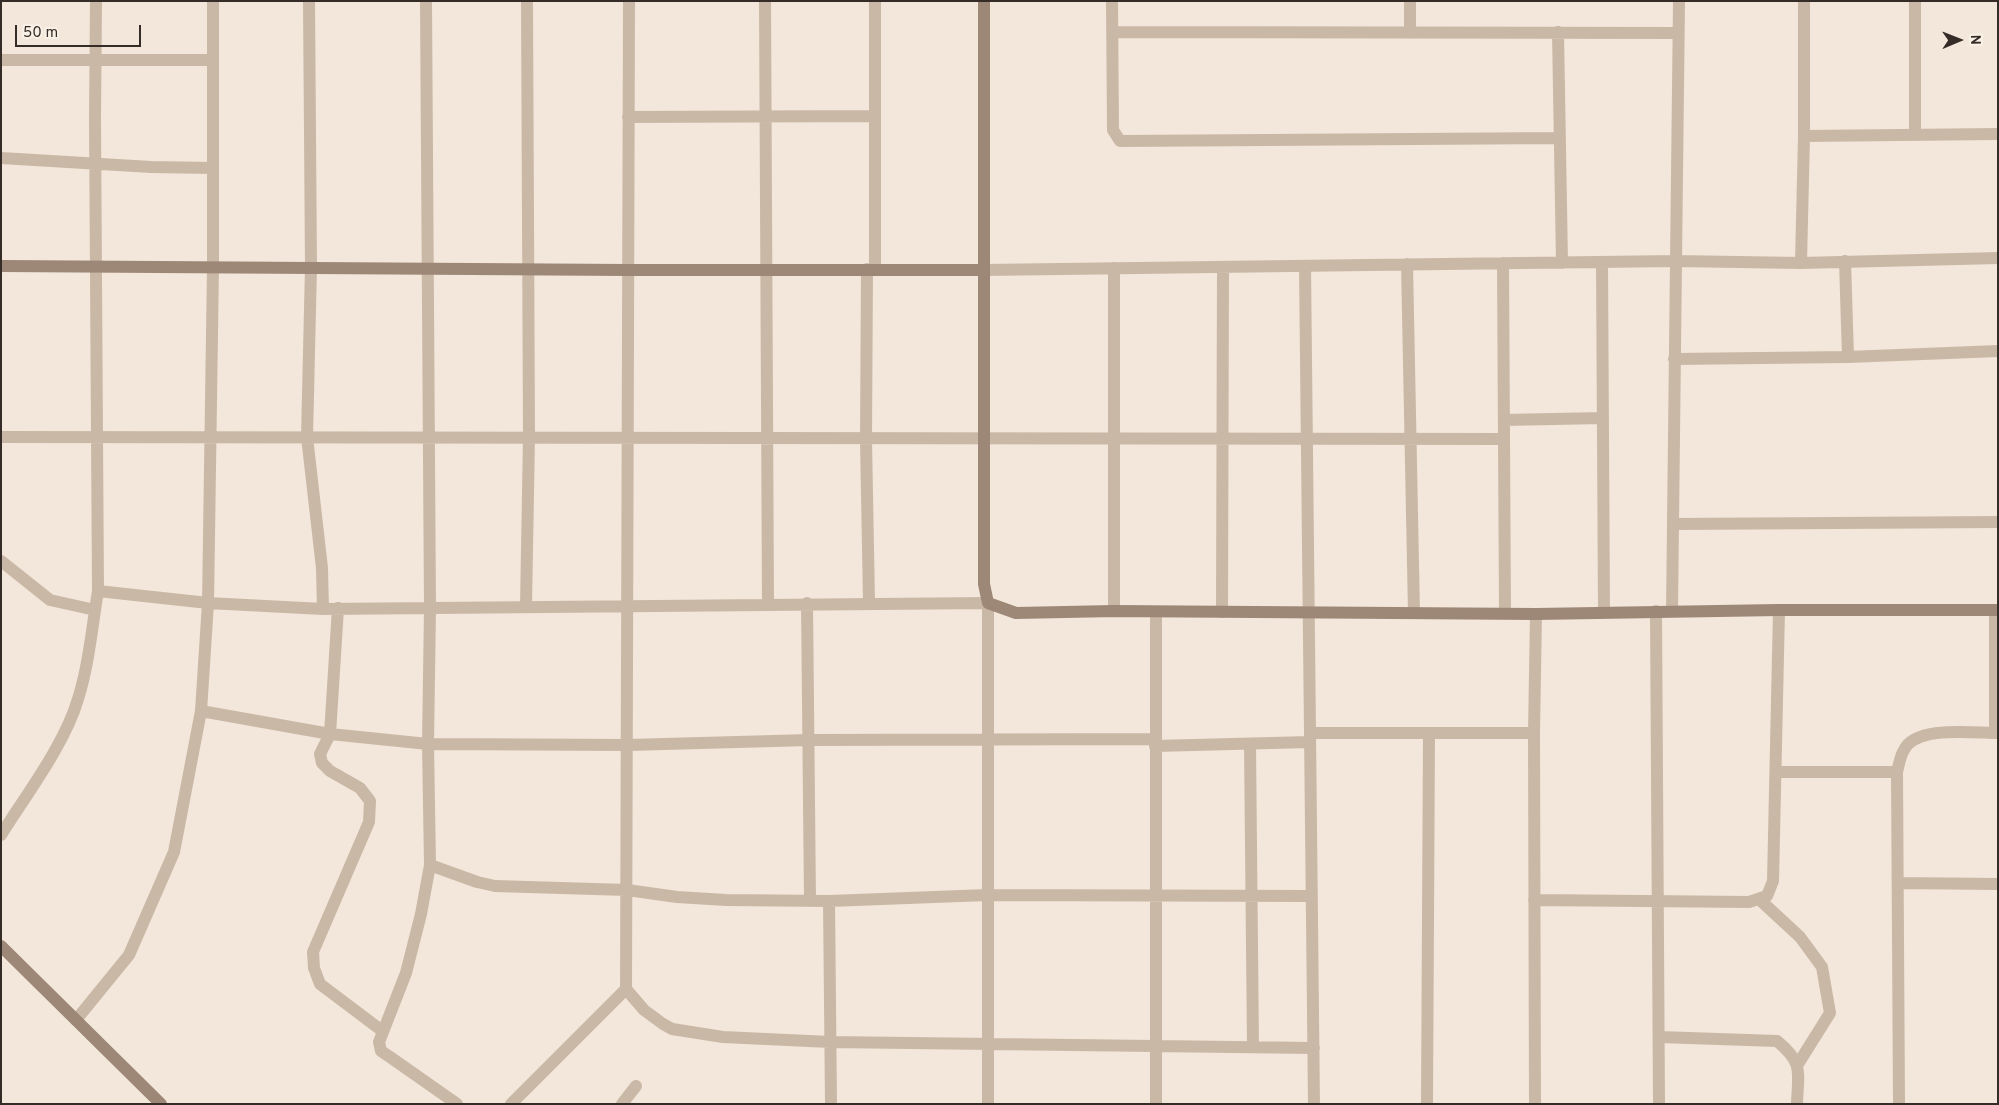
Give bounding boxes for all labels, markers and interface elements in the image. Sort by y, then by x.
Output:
scale bar [18,15,144,47]
north arrow [1934,15,1984,65]
text: 50 m [23,24,58,43]
text: N [1966,35,1983,45]

